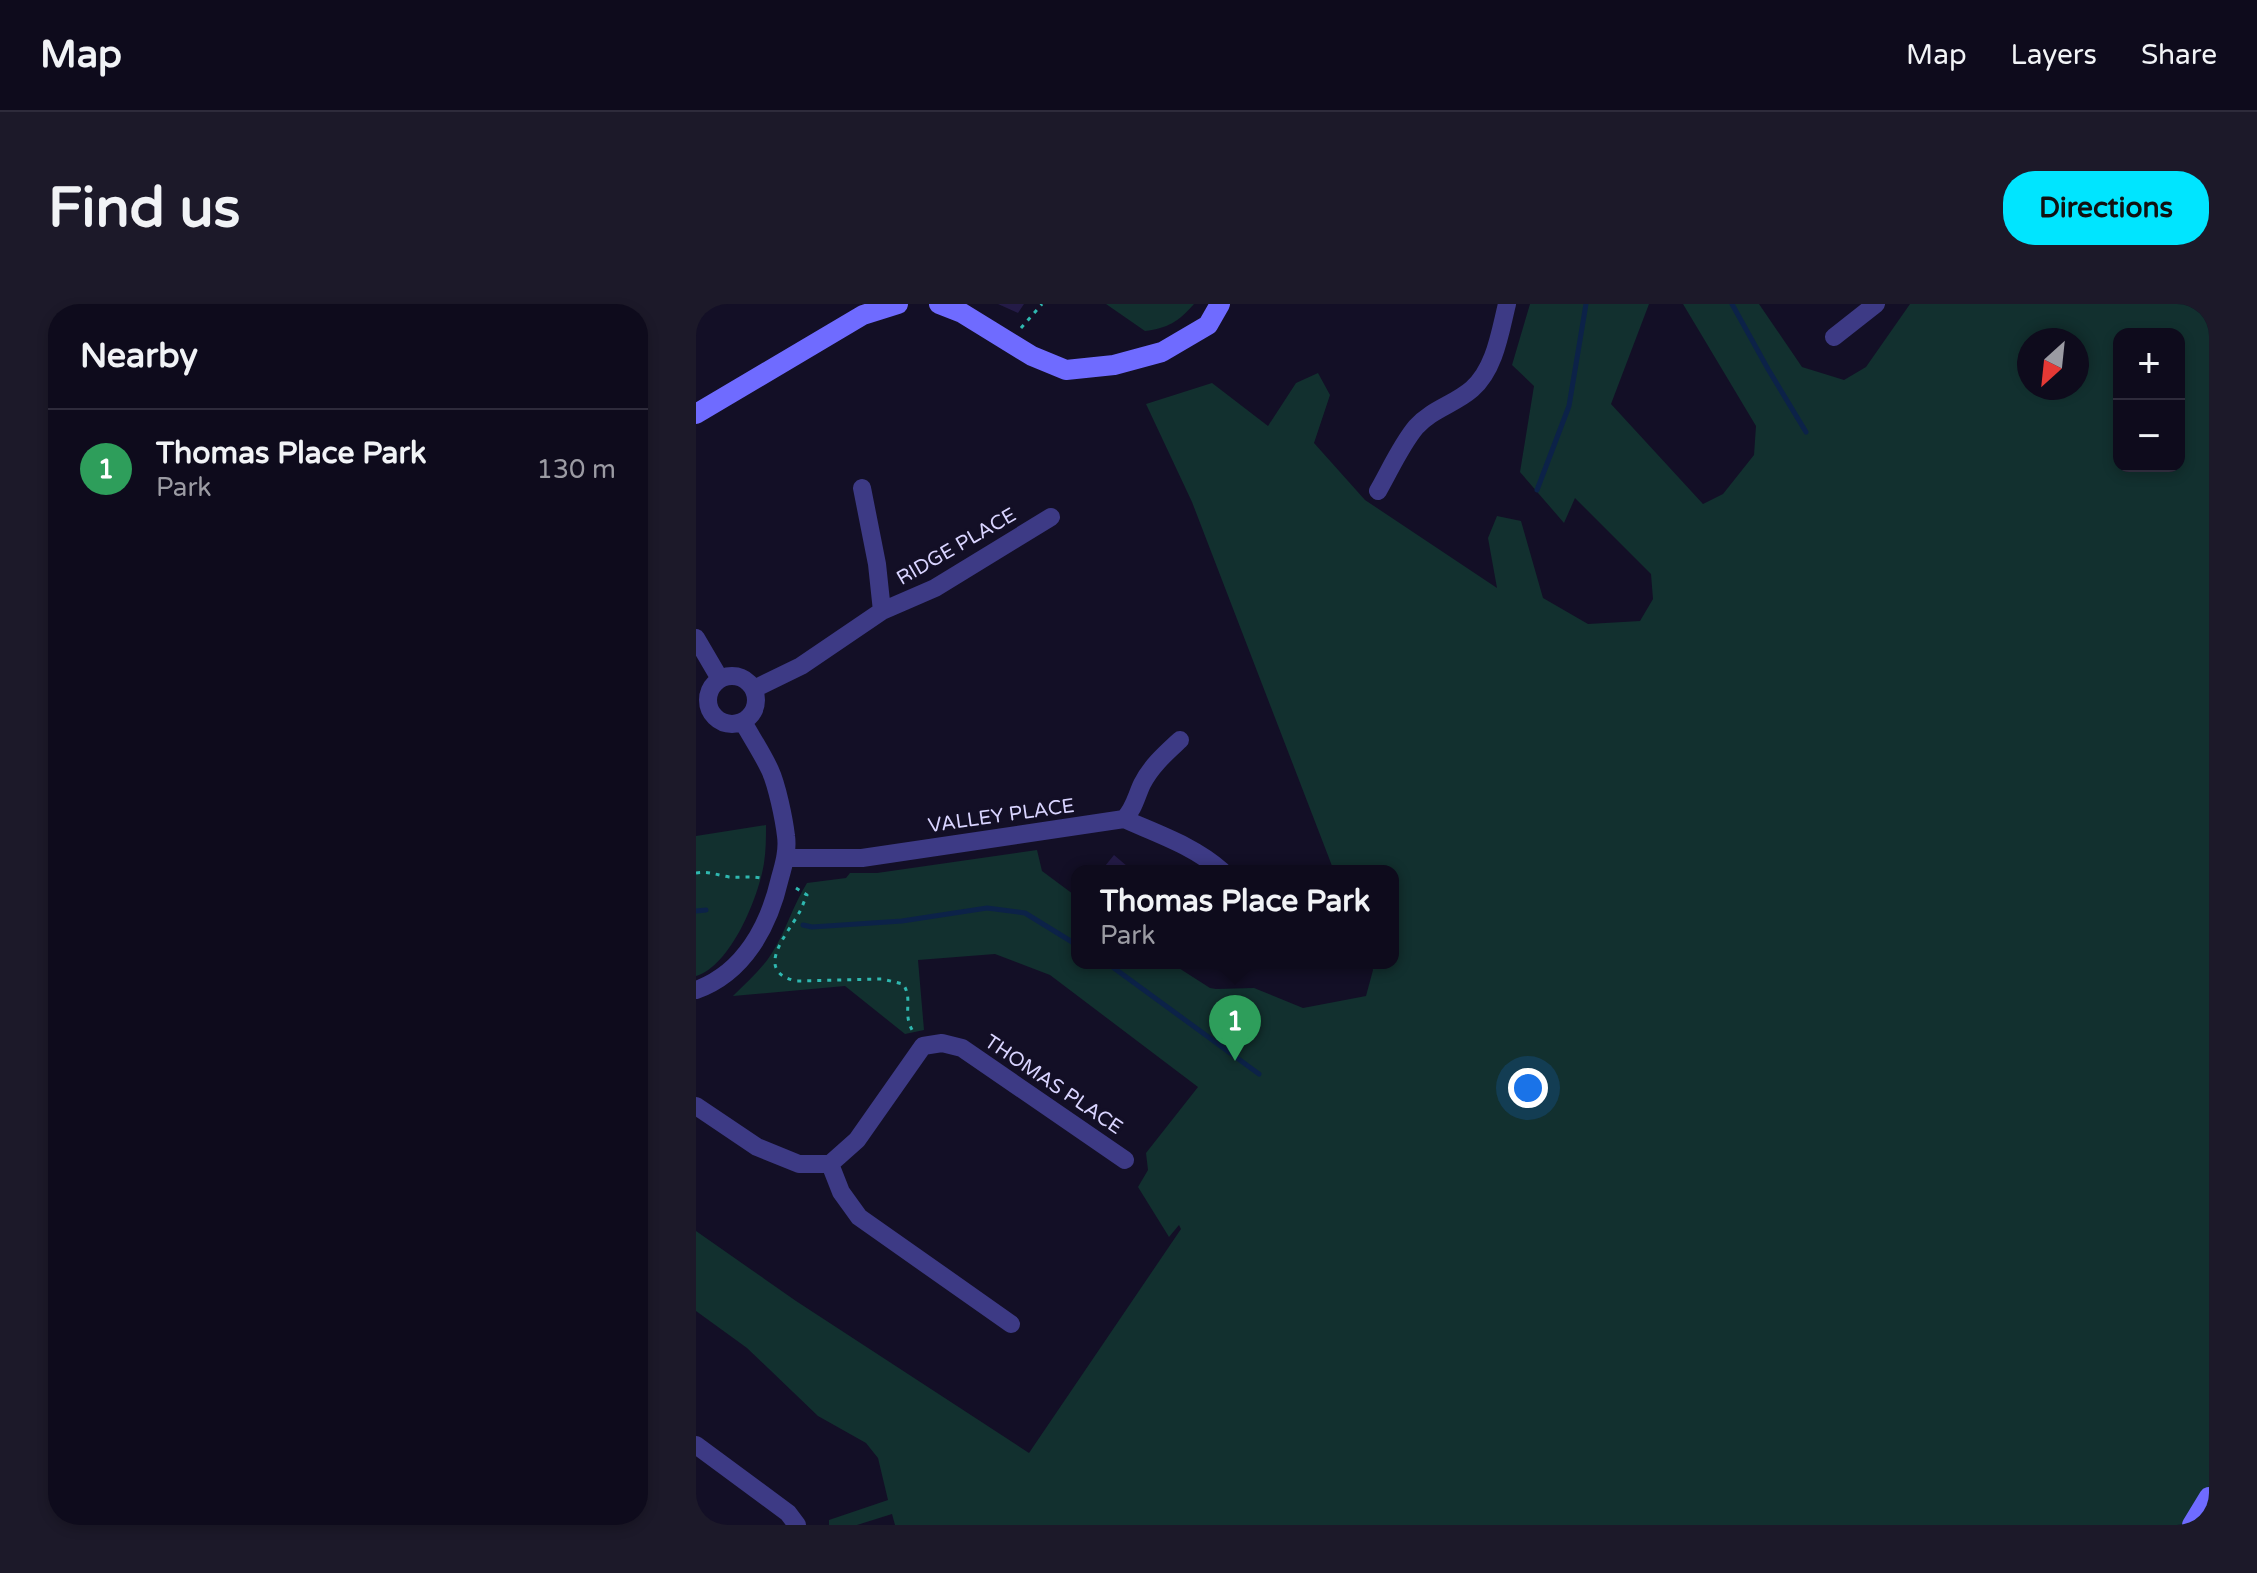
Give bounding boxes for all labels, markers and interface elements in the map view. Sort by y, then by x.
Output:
text: Map [40,32,122,78]
text: Map [1906,38,1967,72]
text: Layers [2011,38,2097,72]
text: Share [2141,38,2217,72]
button: Directions [2003,171,2209,245]
text: Find us [48,175,240,242]
north arrow [2017,328,2089,400]
map controls [2113,328,2185,472]
button: + [2113,328,2185,400]
text: Nearby [80,336,198,377]
button: − [2113,400,2185,472]
text: Thomas Place Park [156,435,426,472]
text: 1 [98,454,114,485]
text: 130 m [536,454,616,485]
text: Park [156,472,212,503]
street label: RIDGE PLACE [893,503,1020,591]
street label: VALLEY PLACE [926,794,1076,838]
popup [1071,865,1399,969]
text: Thomas Place Park [1100,883,1370,920]
text: Park [1100,920,1155,951]
pin: 1 [1209,995,1261,1061]
street label: THOMAS PLACE [980,1030,1127,1140]
your location [1508,1068,1548,1108]

